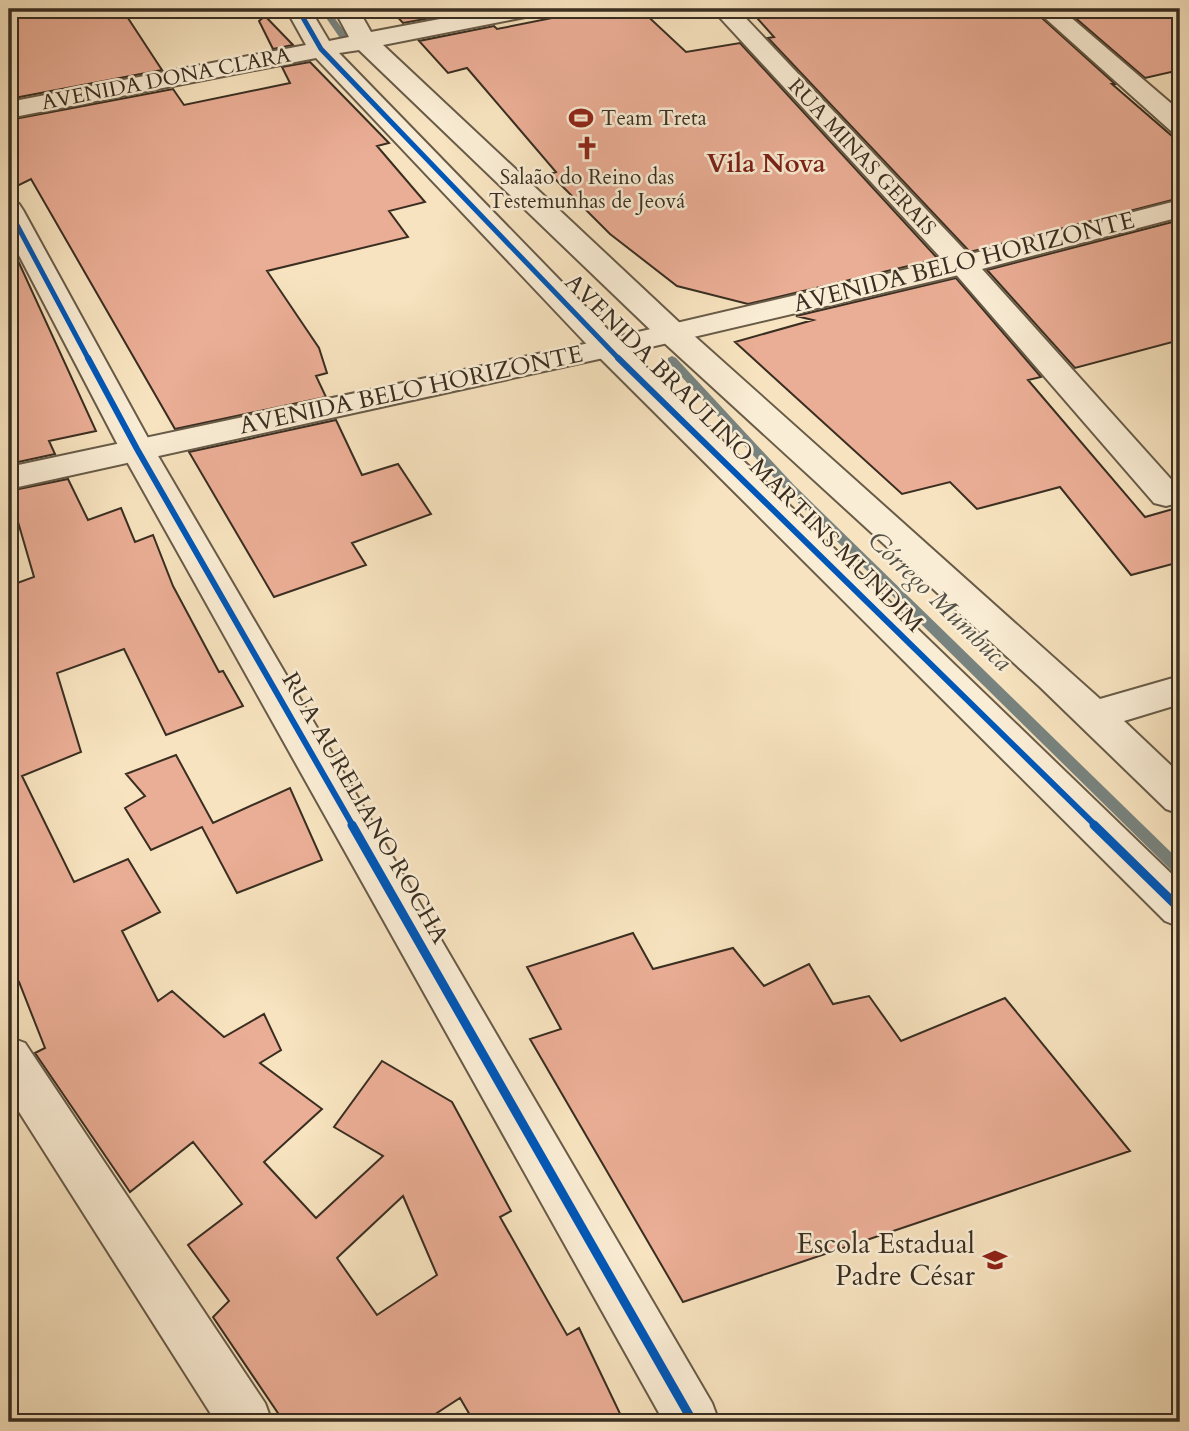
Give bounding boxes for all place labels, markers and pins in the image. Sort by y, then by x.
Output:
sports icon: Team Treta [567,104,595,132]
place label: Team Treta [601,104,707,133]
church icon: Salaão do Reino das Testemunhas de Jeová [573,134,601,162]
place label: Salaão do Reino das Testemunhas de Jeová [489,163,685,216]
place label: Escola Estadual Padre César [797,1225,976,1295]
school or university icon: Escola Estadual Padre César [981,1246,1009,1274]

